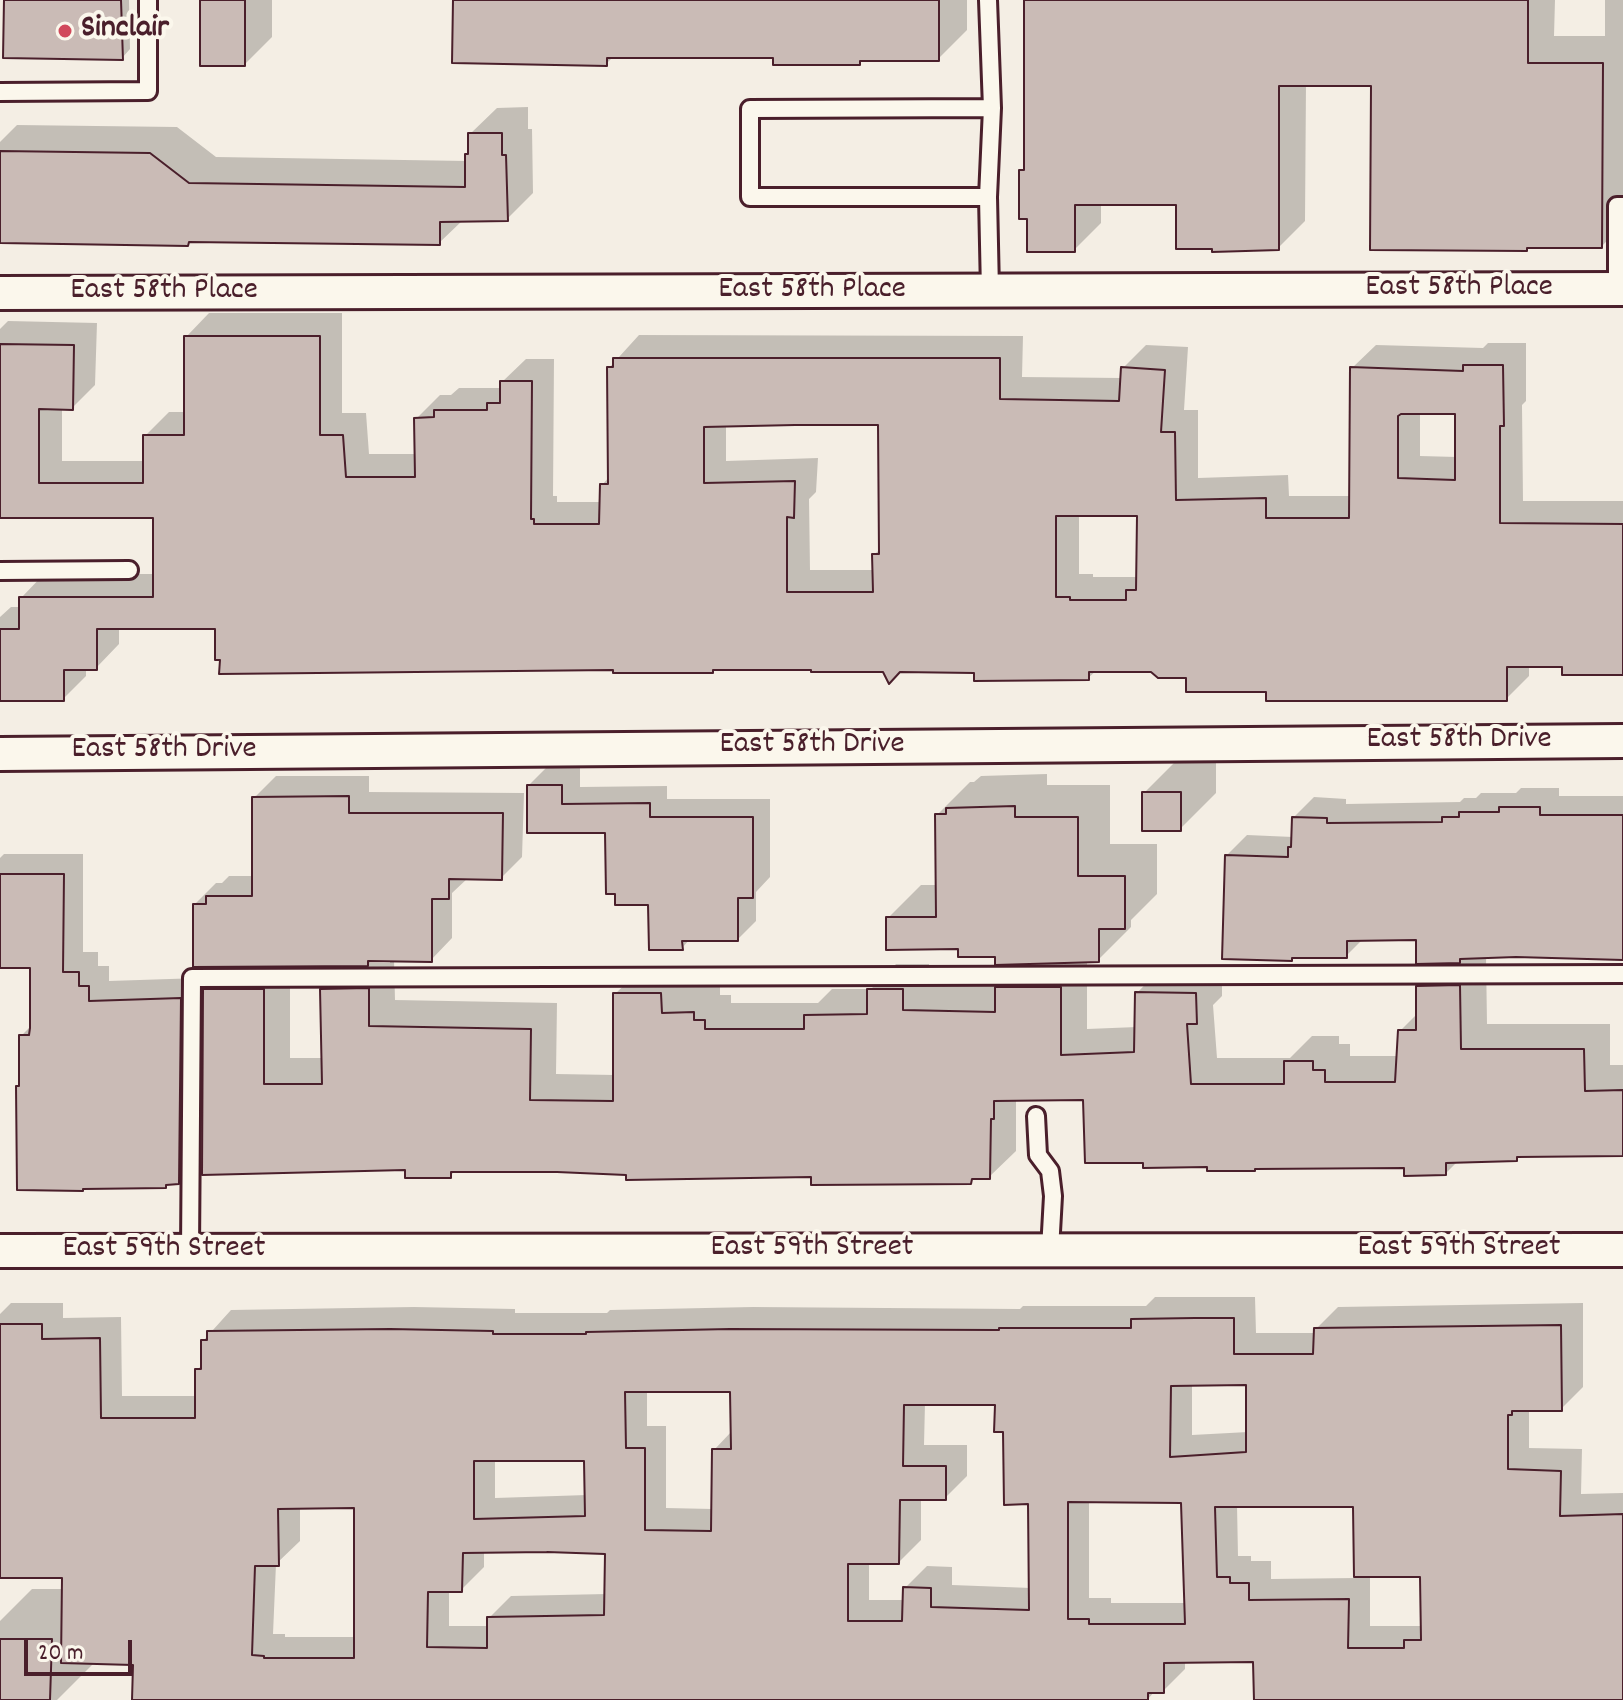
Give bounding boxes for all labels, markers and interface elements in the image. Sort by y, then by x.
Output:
place label: Sinclair [81,12,169,50]
marker: Sinclair [56,22,74,40]
street label: East 58th Place [1365,271,1553,309]
street label: East 58th Place [718,273,906,311]
street label: East 58th Place [70,274,258,312]
street label: East 58th Drive [1366,723,1552,761]
street label: East 58th Drive [719,728,905,766]
street label: East 58th Drive [71,733,257,771]
street label: East 59th Street [710,1231,914,1269]
street label: East 59th Street [1357,1231,1561,1269]
street label: East 59th Street [62,1232,266,1270]
scale bar [28,1624,136,1674]
text: 20 m [38,1637,84,1671]

